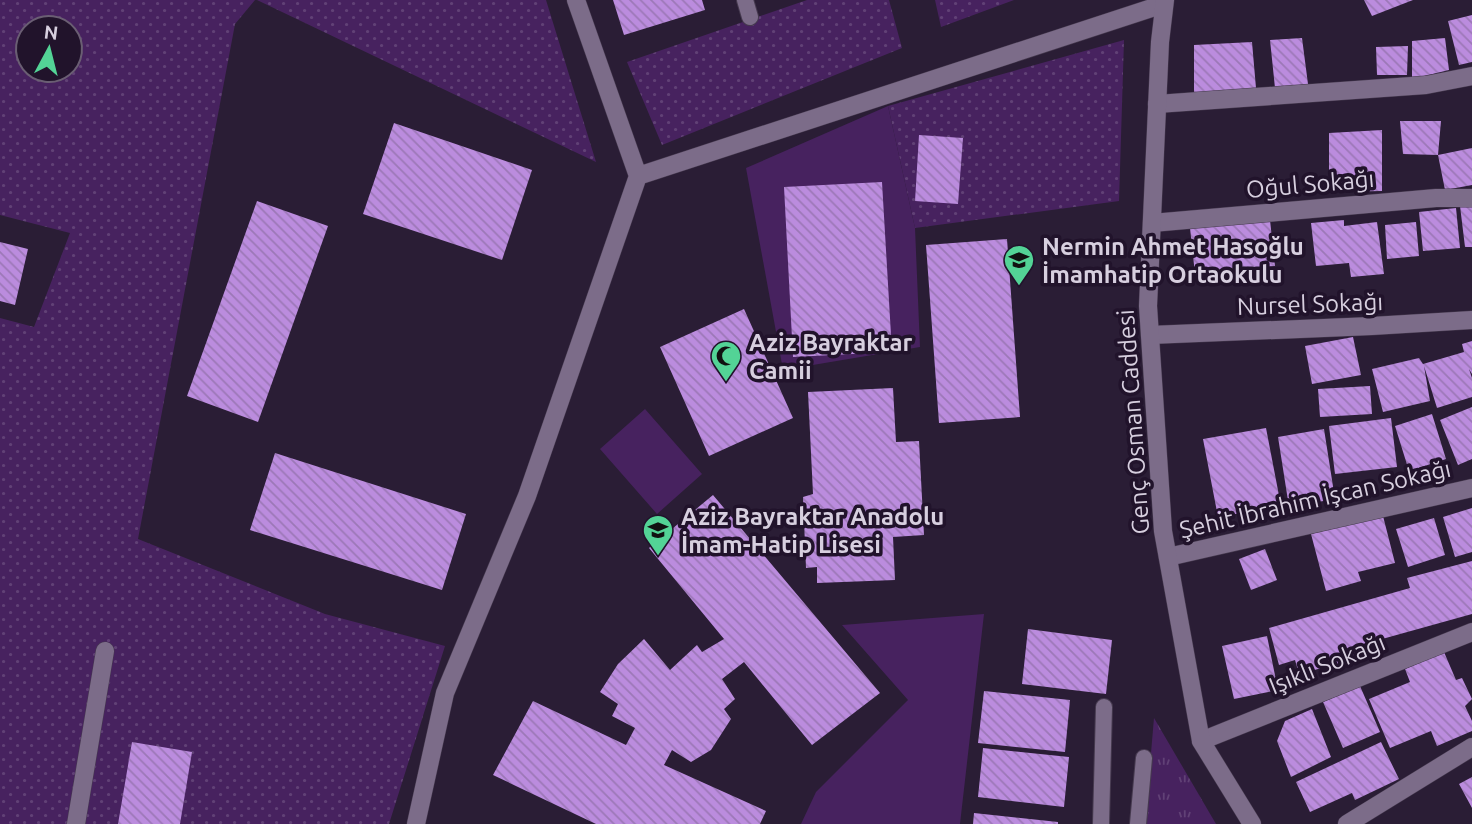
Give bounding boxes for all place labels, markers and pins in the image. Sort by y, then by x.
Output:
place label: Nermin Ahmet Hasoğlu İmamhatip Ortaokulu [1042,233,1304,288]
school or university icon: Nermin Ahmet Hasoğlu İmamhatip Ortaokulu [1002,243,1036,287]
place label: Aziz Bayraktar Camii [749,329,913,384]
mosque icon: Aziz Bayraktar Camii [709,339,743,383]
place label: Aziz Bayraktar Anadolu İmam-Hatip Lisesi [681,503,944,558]
school or university icon: Aziz Bayraktar Anadolu İmam-Hatip Lisesi [641,513,675,557]

